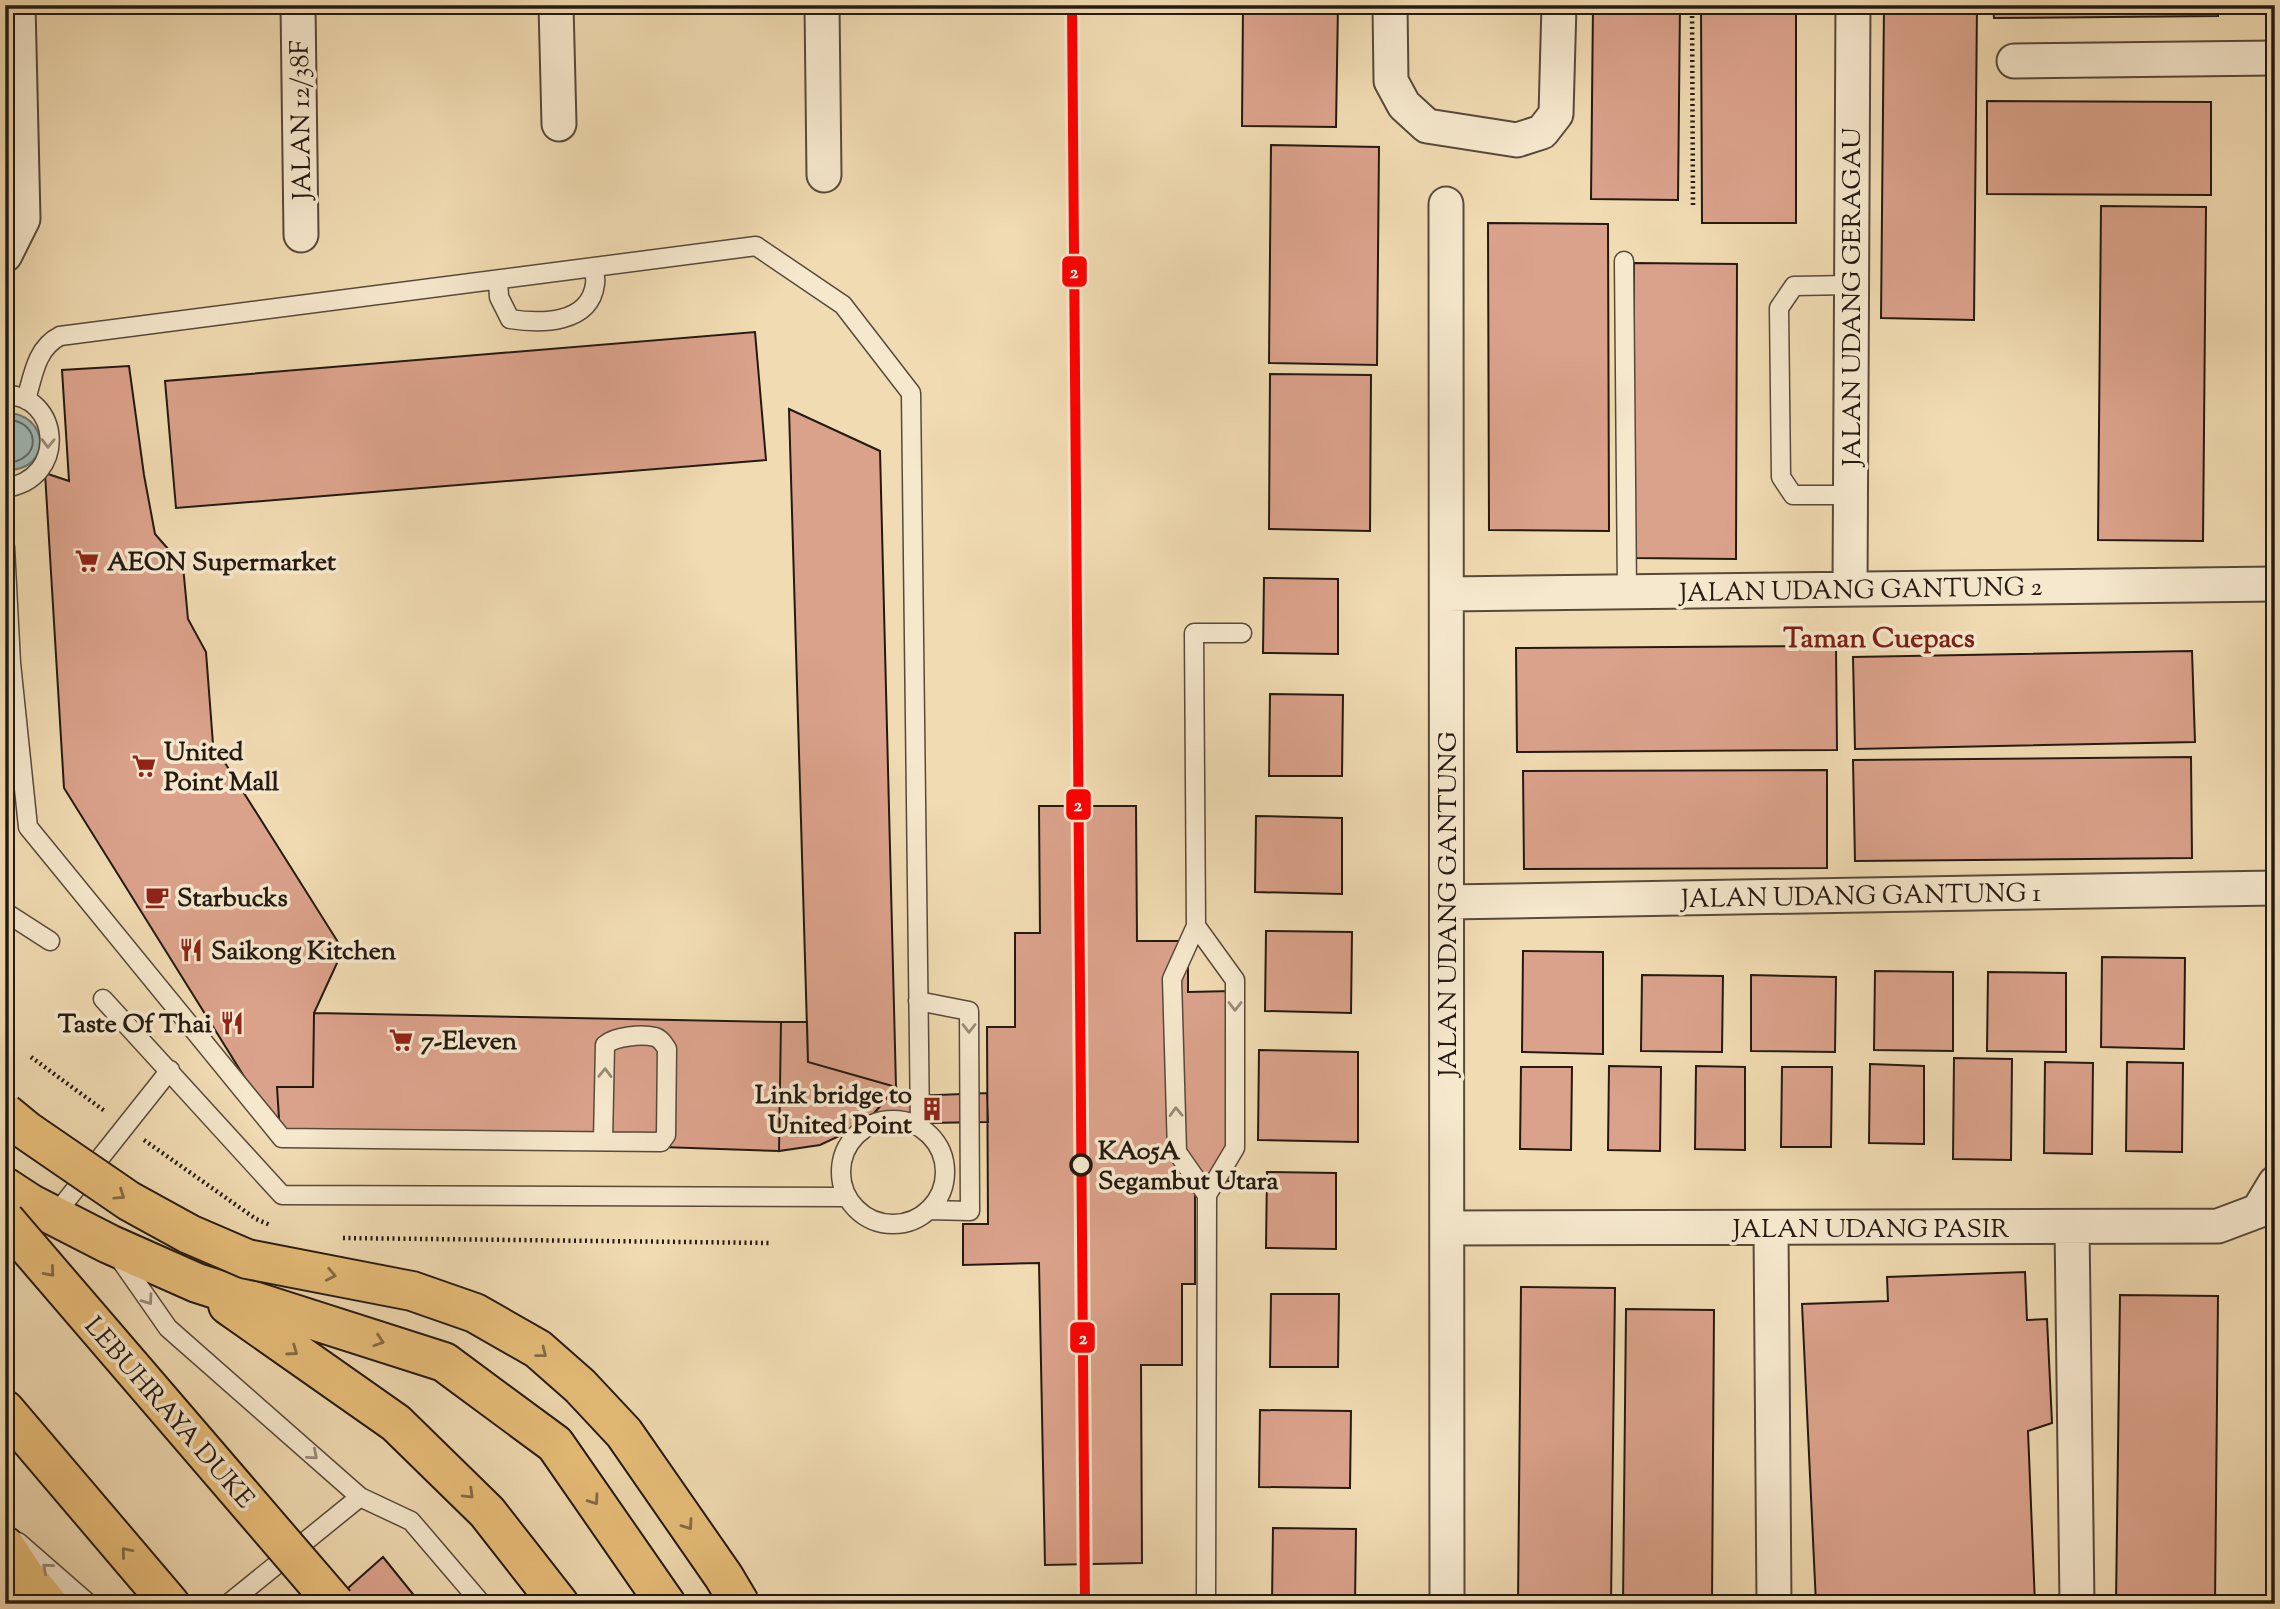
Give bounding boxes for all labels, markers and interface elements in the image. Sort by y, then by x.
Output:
street label: JALAN 12/38F [283,40,322,202]
street label: JALAN UDANG GERAGAU [1835,128,1872,468]
line badge: 2 [1061,255,1088,288]
text: 2 [1070,260,1079,287]
one-way arrow [41,438,56,449]
place label: AEON Supermarket [107,545,336,582]
supermarket icon: AEON Supermarket [73,547,101,575]
street label: JALAN UDANG GANTUNG 2 [1677,570,2043,613]
district label: Taman Cuepacs [1783,620,1975,660]
street label: JALAN UDANG GANTUNG [1431,731,1468,1079]
place label: United Point Mall [164,735,280,802]
supermarket icon: United Point Mall [130,752,158,780]
line badge: 2 [1065,788,1092,821]
text: 2 [1074,793,1083,820]
street label: JALAN UDANG GANTUNG 1 [1679,876,2041,919]
place label: Starbucks [177,881,288,918]
cafe icon: Starbucks [143,883,171,911]
place label: Saikong Kitchen [211,934,397,971]
restaurant icon: Saikong Kitchen [177,936,205,964]
one-way arrow [1227,1001,1243,1012]
place label: Taste Of Thai [58,1007,213,1044]
restaurant icon: Taste Of Thai [218,1009,246,1037]
one-way arrow [961,1023,977,1033]
place label: 7-Eleven [421,1024,518,1061]
supermarket icon: 7-Eleven [387,1026,415,1054]
one-way arrow [597,1067,612,1078]
place label: Link bridge to United Point [755,1078,912,1145]
building icon: Link bridge to United Point [918,1095,946,1123]
one-way arrow [1168,1106,1184,1117]
place label: KA05A Segambut Utara [1098,1134,1279,1201]
marker: KA05A Segambut Utara [1070,1154,1092,1176]
one-way arrow [112,1187,125,1199]
street label: JALAN UDANG PASIR [1731,1212,2010,1249]
one-way arrow [42,1264,54,1277]
one-way arrow [325,1267,337,1282]
one-way arrow [140,1292,152,1305]
street label: LEBUHRAYA DUKE [74,1310,262,1518]
line badge: 2 [1069,1321,1096,1354]
text: 2 [1079,1326,1088,1353]
one-way arrow [373,1333,385,1348]
one-way arrow [285,1343,298,1355]
one-way arrow [533,1345,546,1357]
one-way arrow [305,1447,318,1459]
one-way arrow [461,1486,474,1499]
one-way arrow [586,1492,598,1505]
one-way arrow [680,1517,692,1530]
one-way arrow [122,1547,134,1560]
one-way arrow [42,1564,55,1576]

